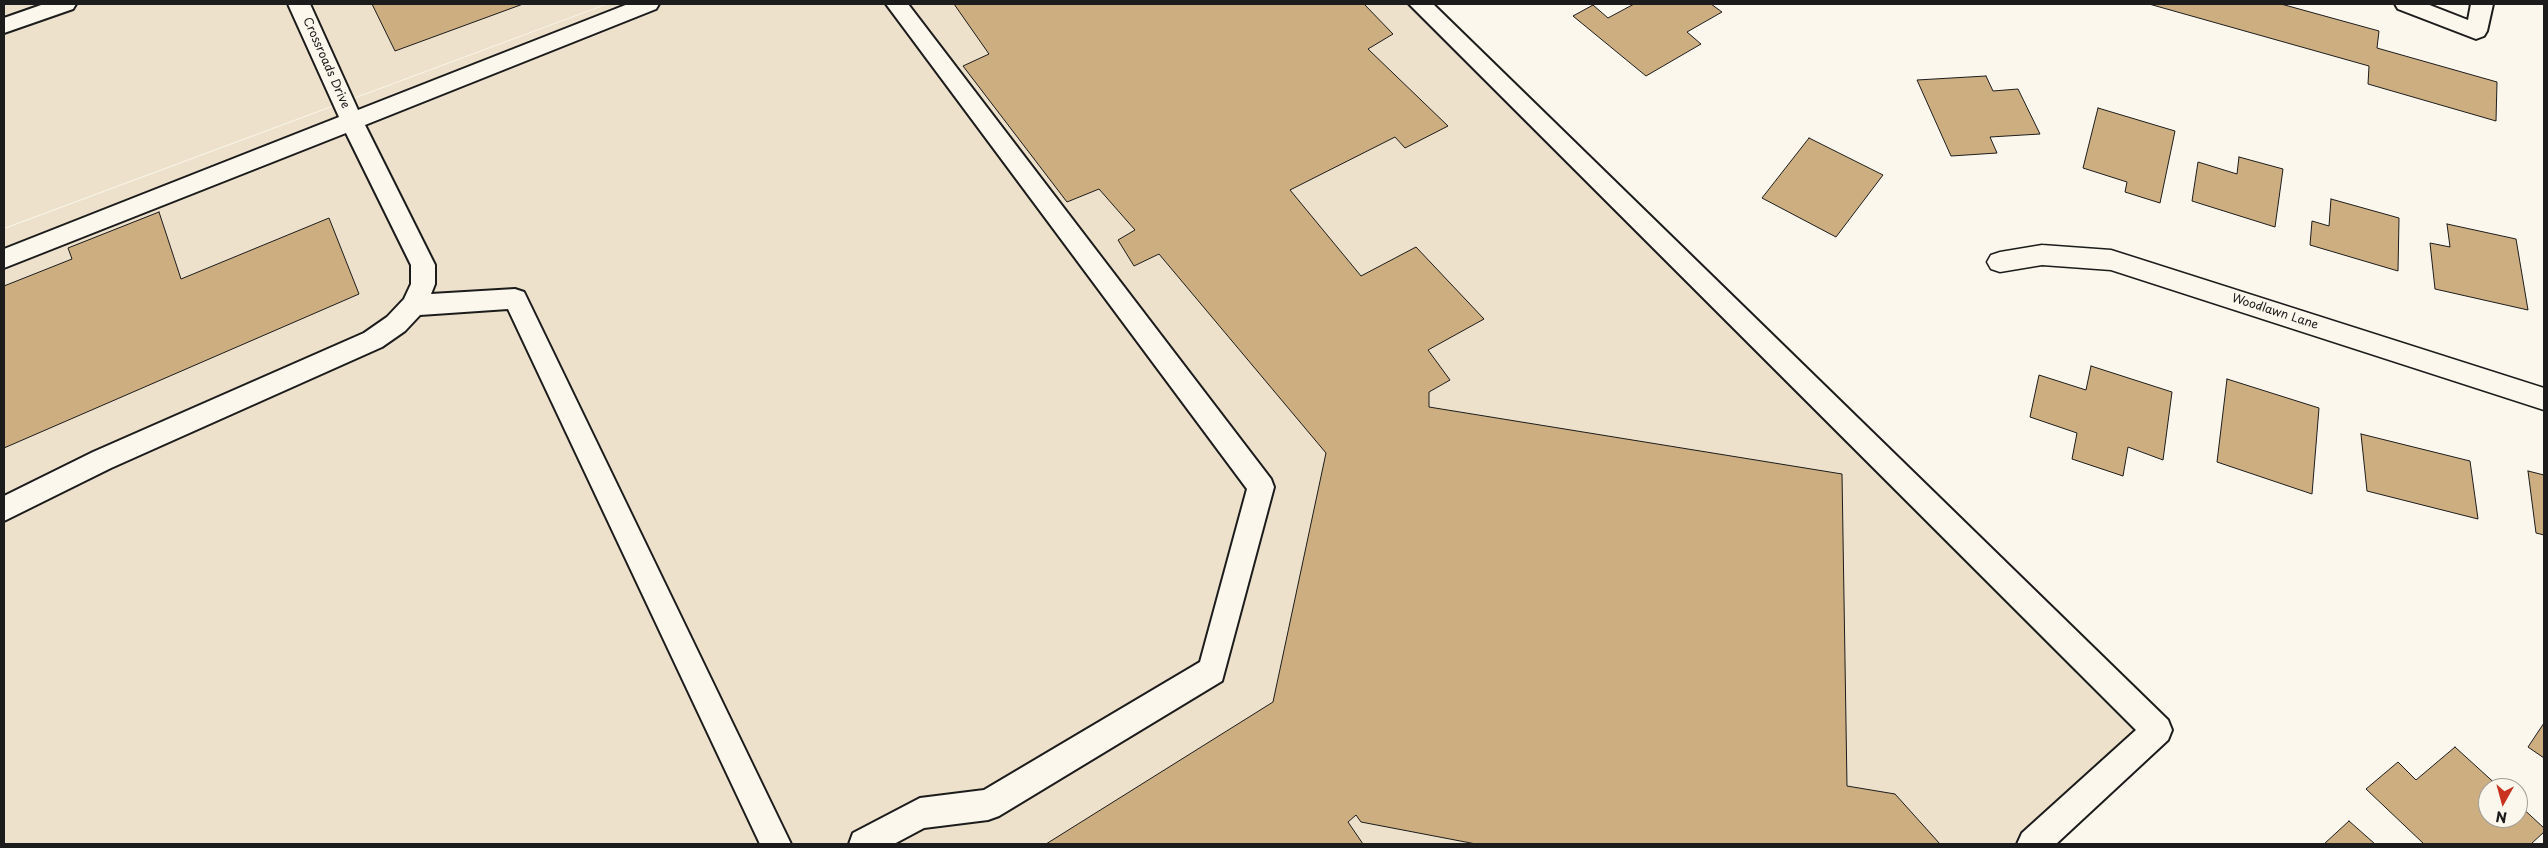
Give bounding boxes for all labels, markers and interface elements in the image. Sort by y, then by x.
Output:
street label: Crossroads Drive [299,15,353,111]
street label: Woodlawn Lane [2230,291,2320,333]
north arrow [2478,778,2528,828]
text: N [2494,806,2508,828]

